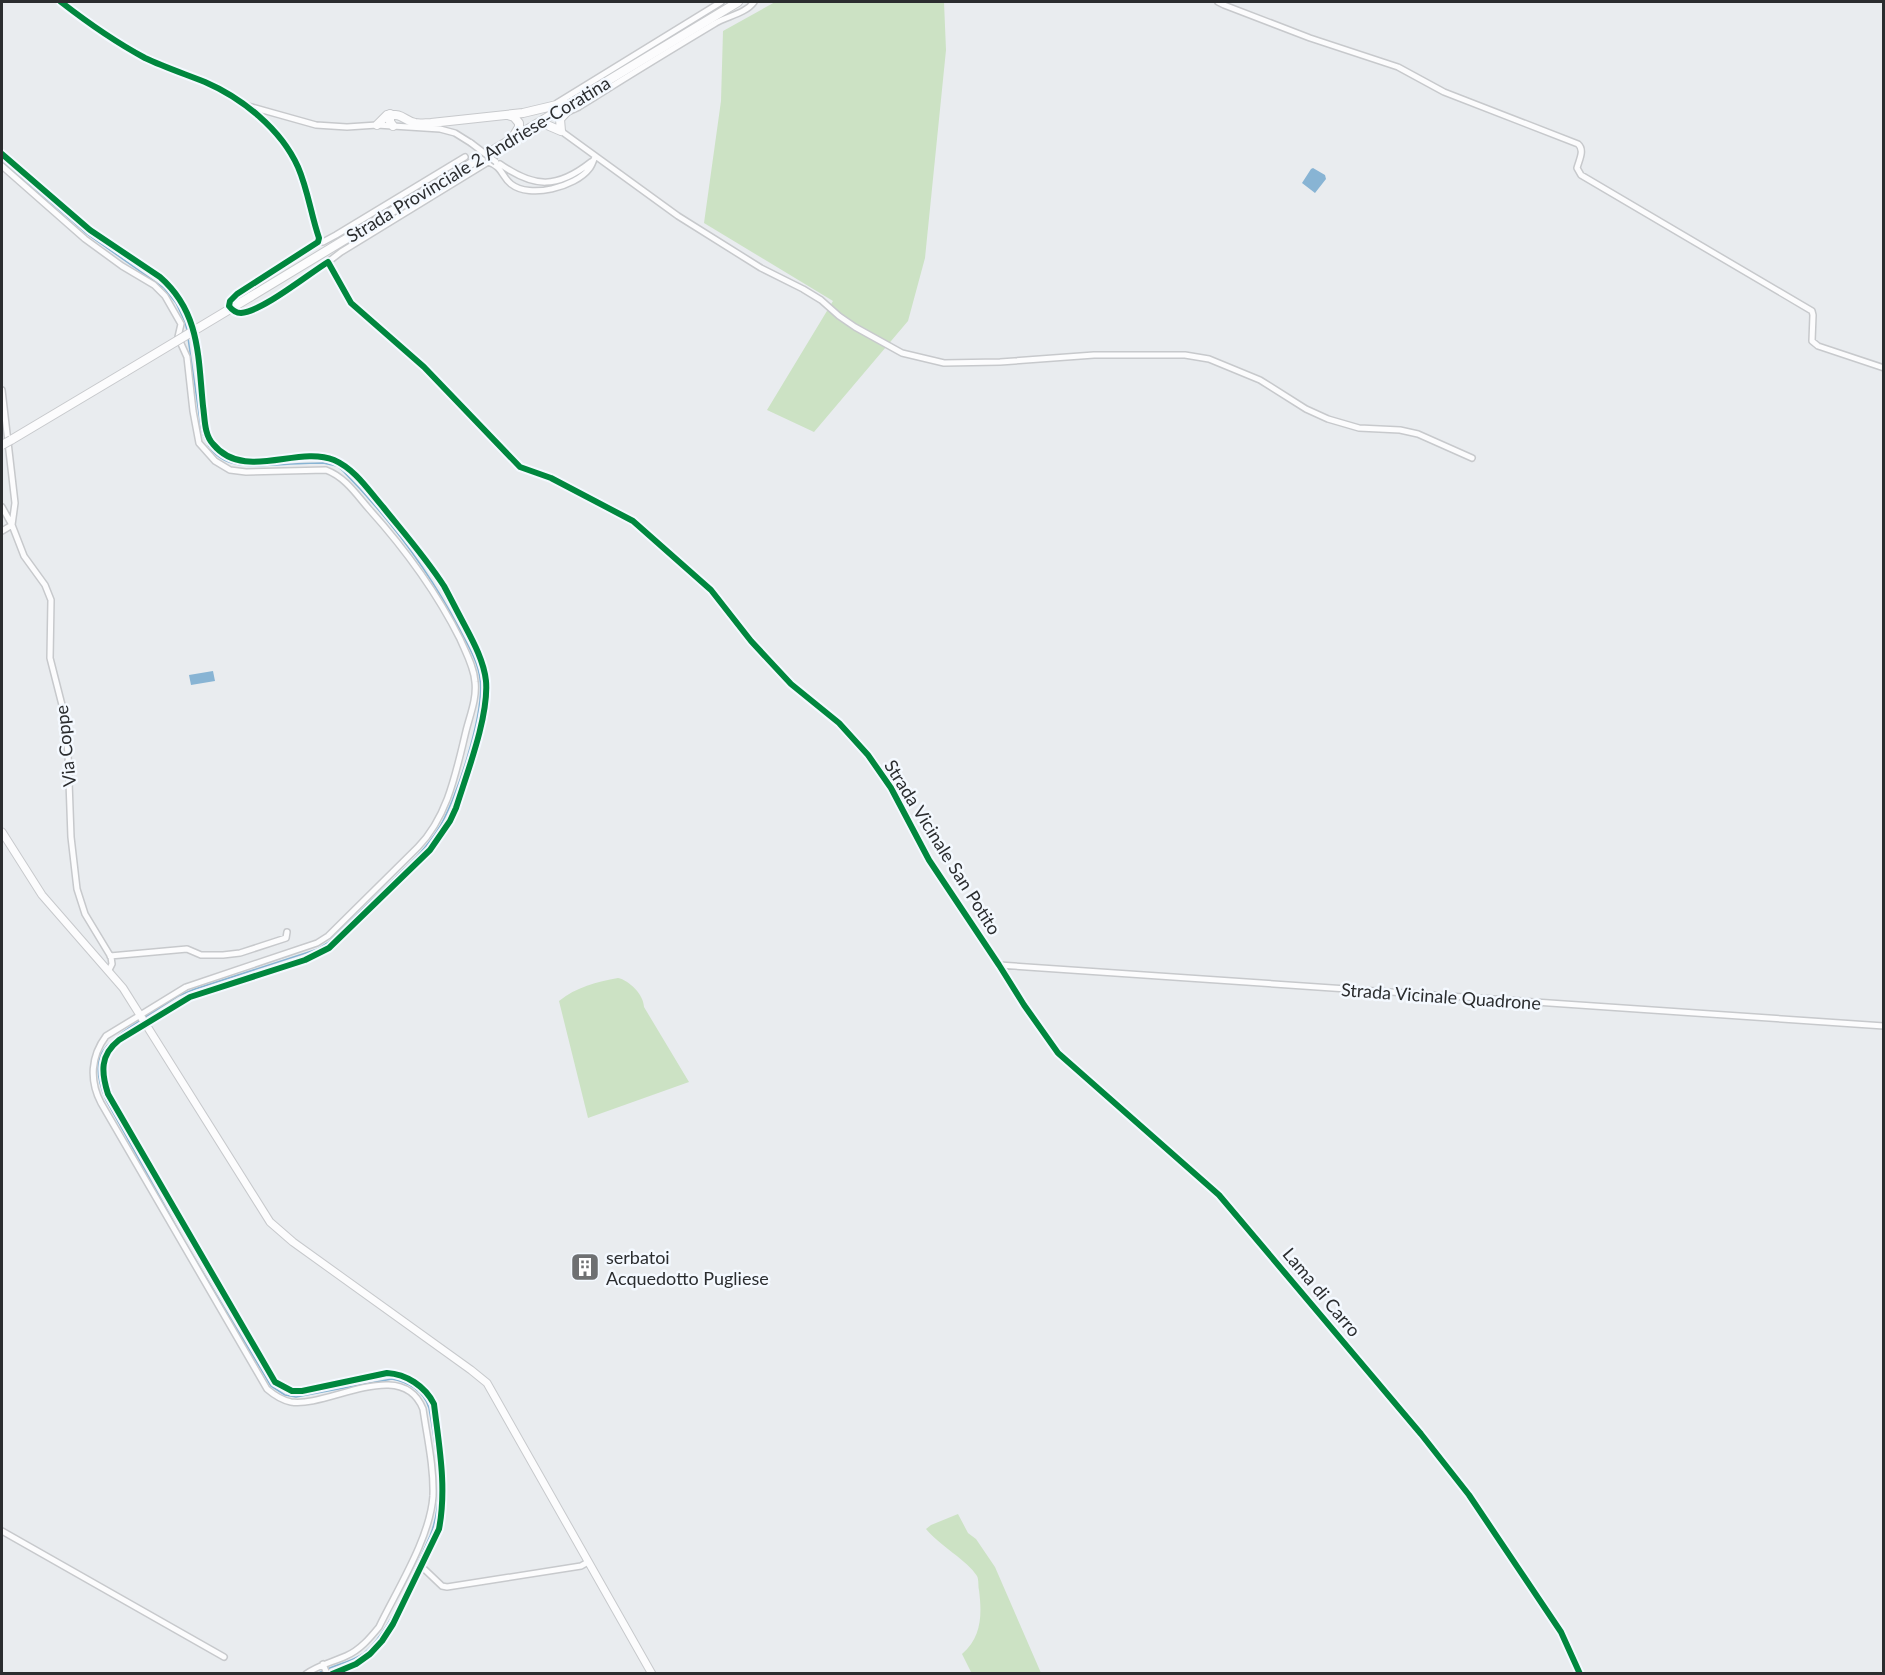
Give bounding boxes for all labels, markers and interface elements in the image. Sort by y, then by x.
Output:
street label: Strada Provinciale 2 Andriese-Coratina [342,71,614,247]
street label: Via Coppe [50,704,80,788]
street label: Strada Vicinale San Potito [880,755,1006,939]
street label: Strada Vicinale Quadrone [1340,978,1542,1014]
street label: Lama di Carro [1278,1243,1366,1341]
place label: serbatoi Acquedotto Pugliese [606,1246,769,1289]
building icon: serbatoi Acquedotto Pugliese [569,1251,601,1283]

